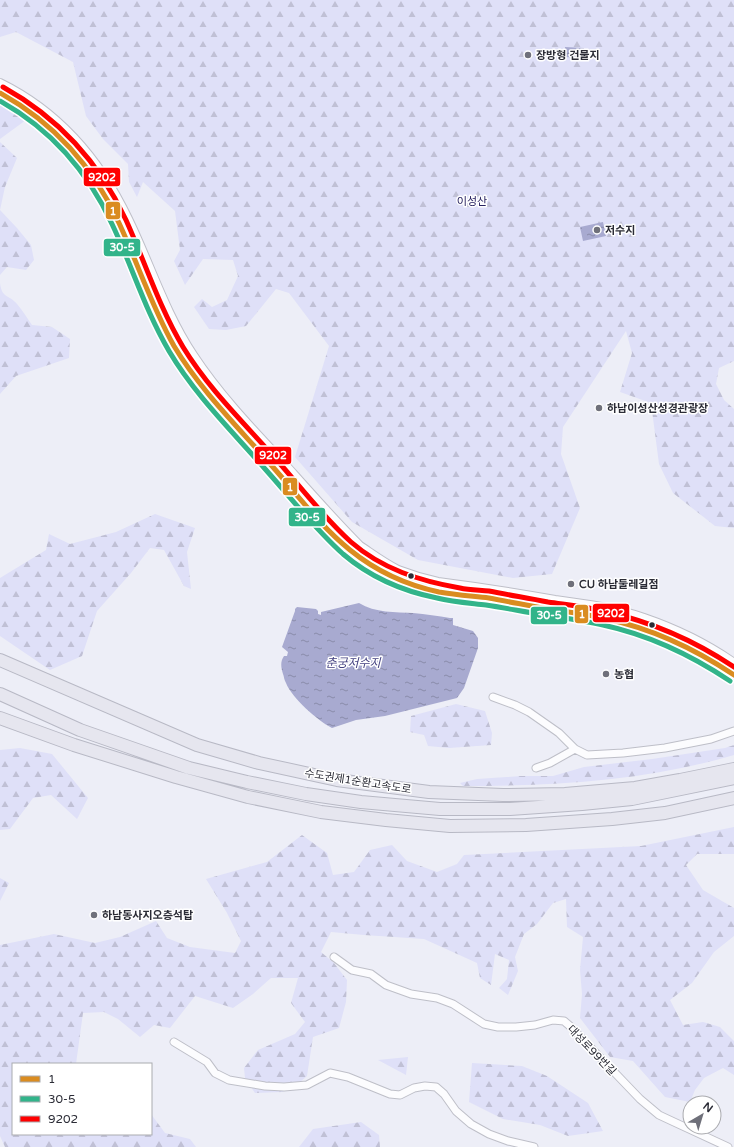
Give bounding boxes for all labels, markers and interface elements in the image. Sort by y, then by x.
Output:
place label: 장방형 건물지 [536,49,600,62]
marker: 장방형 건물지 [523,50,533,60]
line badge: 9202 [83,167,121,187]
text: 9202 [88,171,116,184]
park label: 이성산 [457,195,487,208]
line badge: 1 [105,201,121,220]
text: 1 [110,205,117,218]
place label: 저수지 [605,224,635,237]
marker: 저수지 [592,225,602,235]
line badge: 30-5 [103,238,141,257]
text: 30-5 [109,241,135,254]
place label: 하남이성산성경관광장 [607,402,708,415]
marker: 하남이성산성경관광장 [594,403,604,413]
line badge: 9202 [254,446,292,465]
text: 9202 [259,449,287,462]
line badge: 1 [282,477,298,496]
text: 1 [287,481,294,494]
line badge: 30-5 [288,507,326,527]
text: 30-5 [294,511,320,524]
unlabelled marker [406,571,416,581]
place label: CU 하남둘레길점 [579,578,659,591]
marker: CU 하남둘레길점 [566,579,576,589]
line badge: 9202 [592,603,630,623]
line badge: 1 [574,604,589,624]
line badge: 30-5 [530,606,568,625]
text: 9202 [597,607,625,620]
text: 1 [579,608,586,621]
text: 30-5 [536,609,562,622]
unlabelled marker [647,620,657,630]
water label: 춘궁저수지 [325,656,382,670]
place label: 농협 [614,668,634,681]
marker: 농협 [601,669,611,679]
street label: 수도권제1순환고속도로 [304,767,412,796]
place label: 하남동사지오층석탑 [102,909,193,922]
marker: 하남동사지오층석탑 [89,910,99,920]
street label: 대성로99번길 [565,1023,619,1078]
legend [12,1063,152,1135]
text: 1 [48,1072,56,1086]
text: 30-5 [48,1092,76,1106]
north arrow [682,1095,722,1135]
text: N [700,1100,715,1115]
text: 9202 [48,1112,78,1126]

